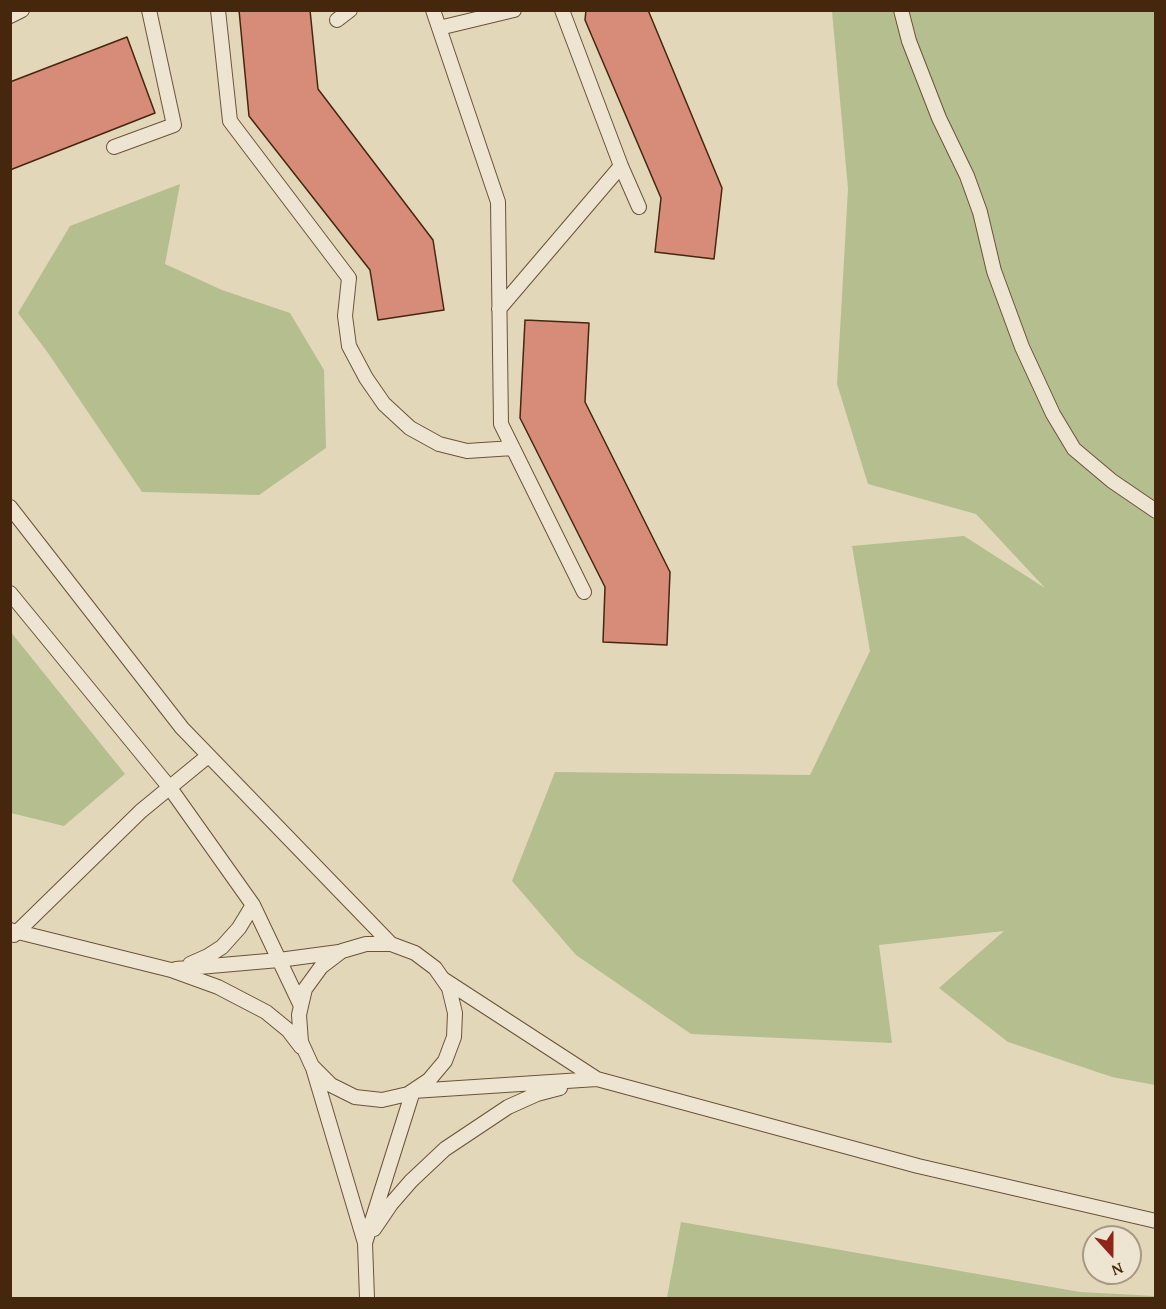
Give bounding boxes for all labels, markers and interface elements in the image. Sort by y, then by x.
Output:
north arrow [1082,1225,1142,1285]
text: N [1108,1257,1127,1283]

